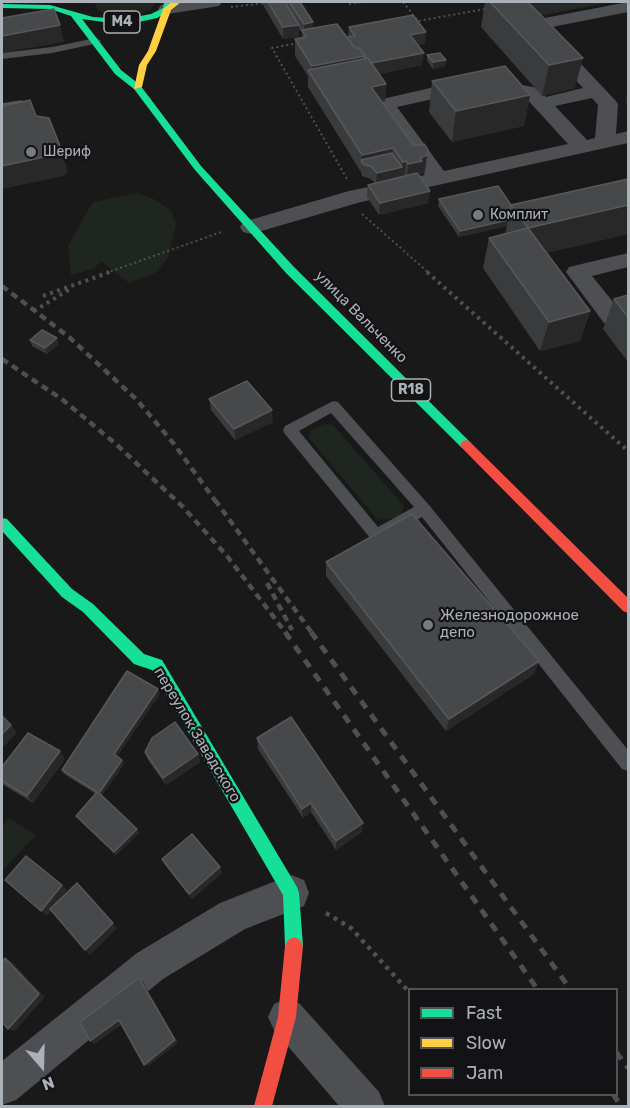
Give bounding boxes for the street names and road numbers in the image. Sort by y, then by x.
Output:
road number: M4 [104,11,140,33]
street label: улица Вальченко [311,267,411,367]
road number: R18 [392,379,430,401]
street label: переулок Завадского [150,664,244,806]

